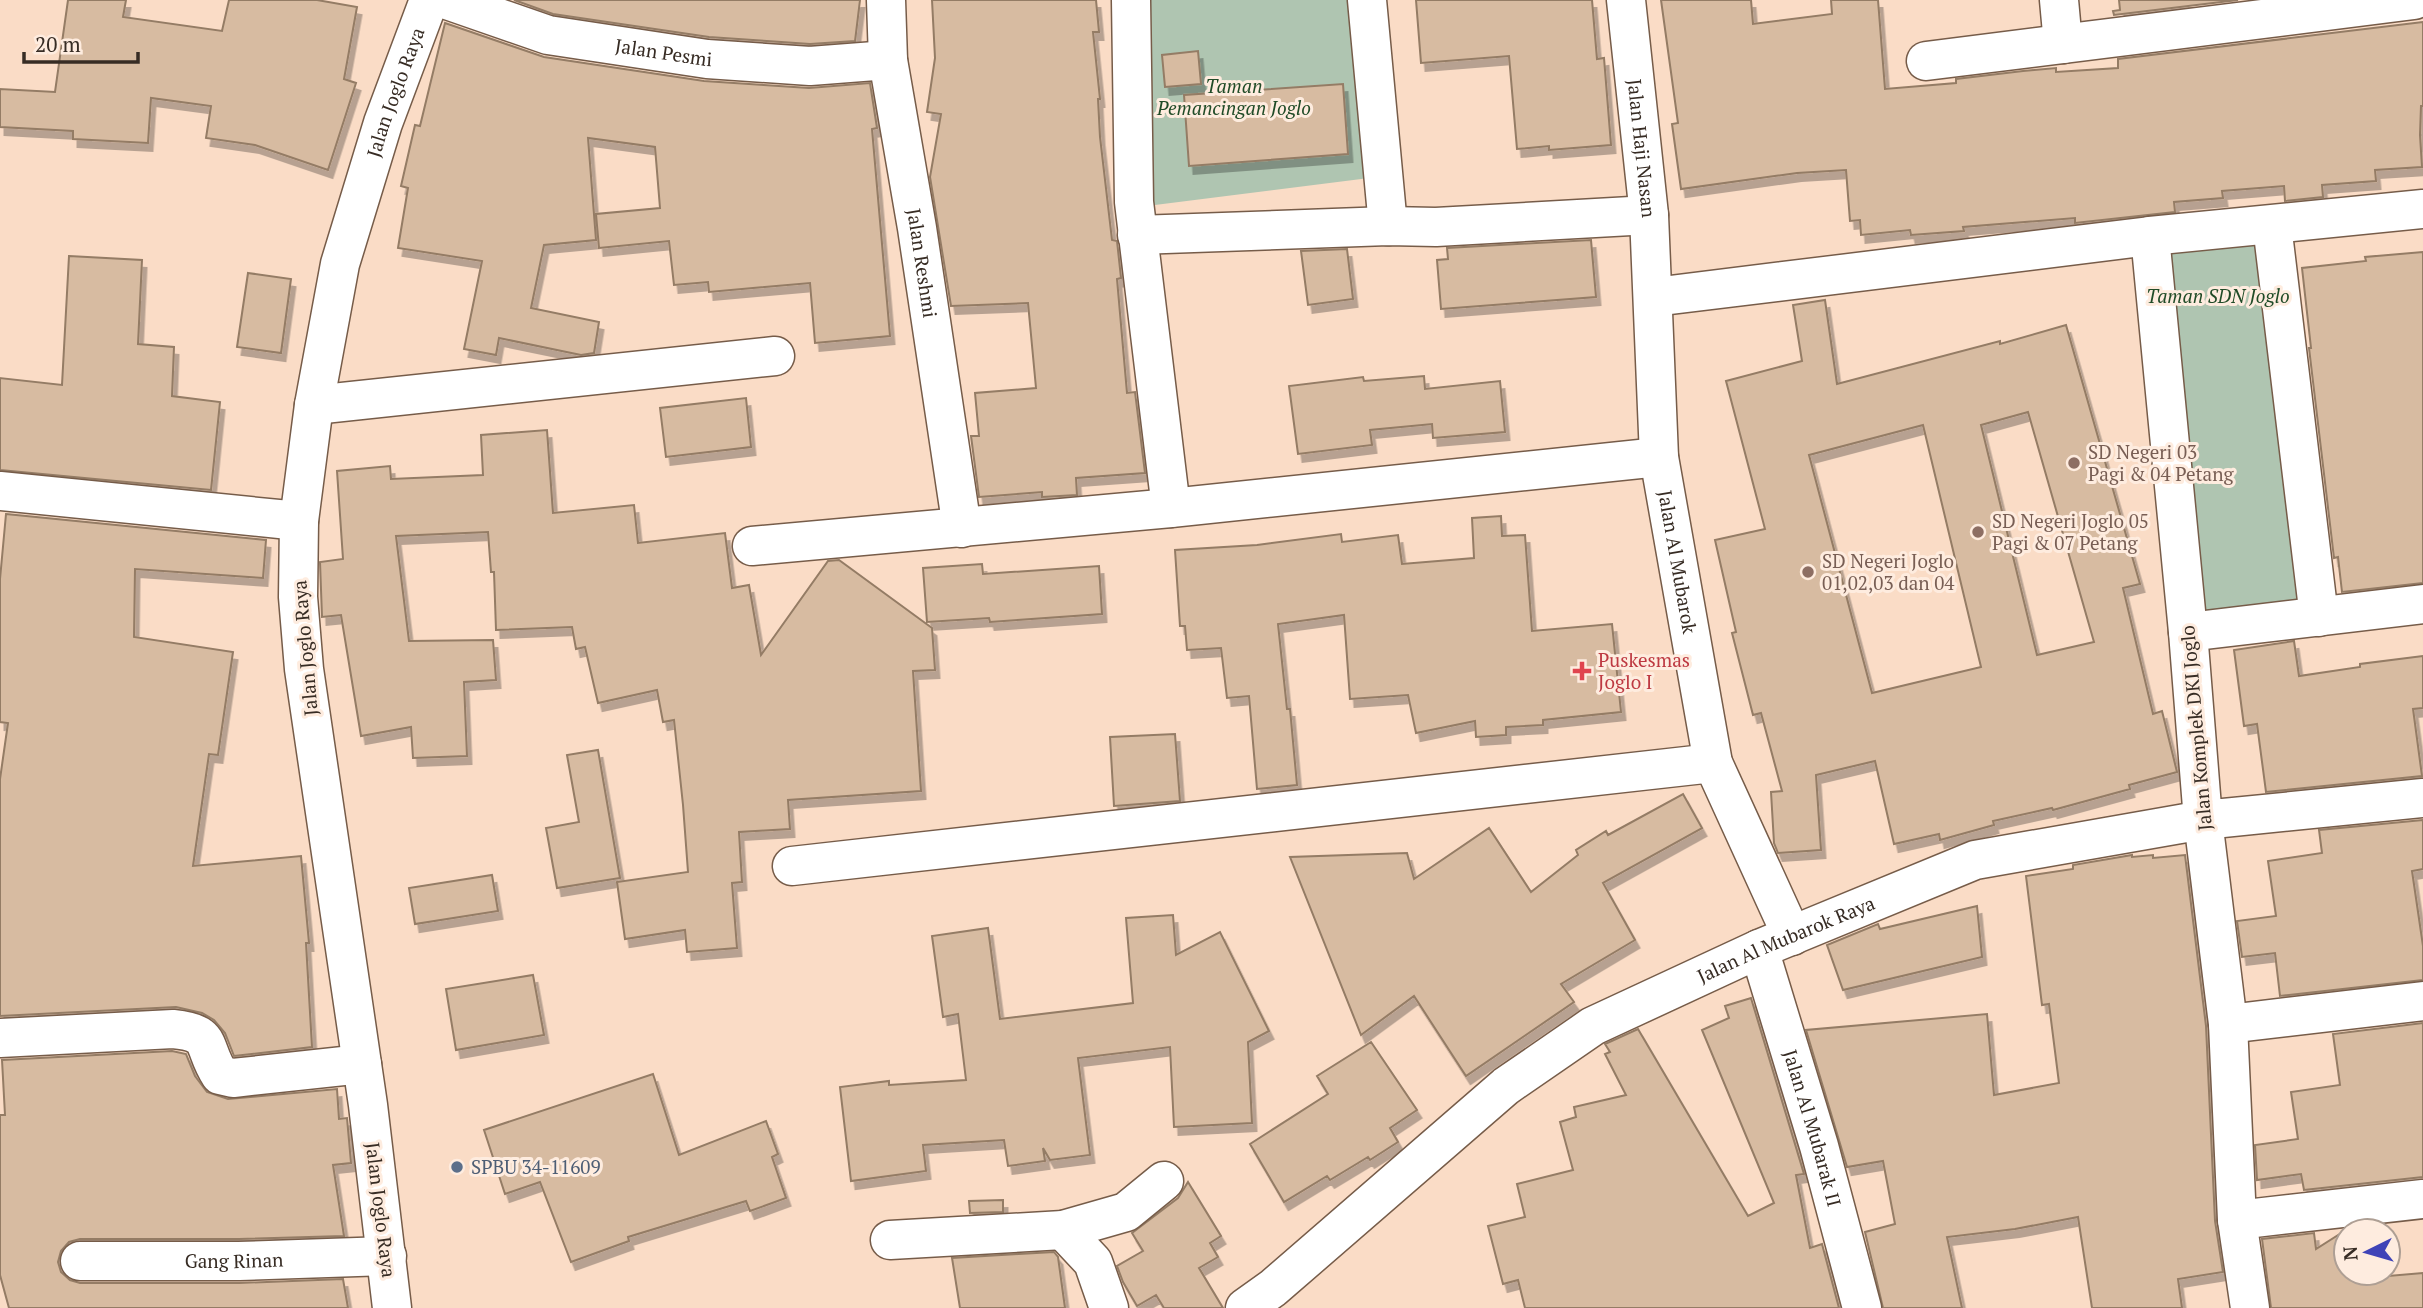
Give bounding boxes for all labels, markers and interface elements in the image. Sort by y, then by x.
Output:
scale bar [24,21,138,65]
street label: Jalan Joglo Raya [360,23,430,160]
text: 20 m [35,30,81,58]
street label: Jalan Pesmi [614,32,713,71]
park label: Taman Pemancingan Joglo [1156,73,1311,120]
street label: Jalan Haji Nasan [1623,78,1662,219]
street label: Jalan Reshmi [902,206,943,319]
park label: Taman SDN Joglo [2146,283,2290,308]
place label: SD Negeri 03 Pagi & 04 Petang [2088,439,2234,486]
marker: SD Negeri 03 Pagi & 04 Petang [2066,455,2082,471]
street label: Jalan Al Mubarok [1653,488,1703,636]
place label: SD Negeri Joglo 05 Pagi & 07 Petang [1992,508,2149,555]
marker: SD Negeri Joglo 05 Pagi & 07 Petang [1970,524,1986,540]
place label: SD Negeri Joglo 01,02,03 dan 04 [1822,548,1955,595]
marker: SD Negeri Joglo 01,02,03 dan 04 [1800,564,1816,580]
street label: Jalan Joglo Raya [286,579,323,717]
street label: Jalan Komplek DKI Joglo [2174,624,2217,832]
place label: Puskesmas Joglo I [1598,647,1690,694]
marker: Puskesmas Joglo I [1572,661,1592,681]
street label: Jalan Al Mubarok Raya [1693,890,1879,988]
street label: Jalan Al Mubarak II [1778,1046,1848,1209]
street label: Jalan Joglo Raya [361,1141,402,1279]
place label: SPBU 34-11609 [471,1154,601,1179]
marker: SPBU 34-11609 [449,1159,465,1175]
north arrow [2332,1217,2402,1287]
text: N [2336,1245,2363,1262]
street label: Gang Rinan [185,1247,284,1273]

